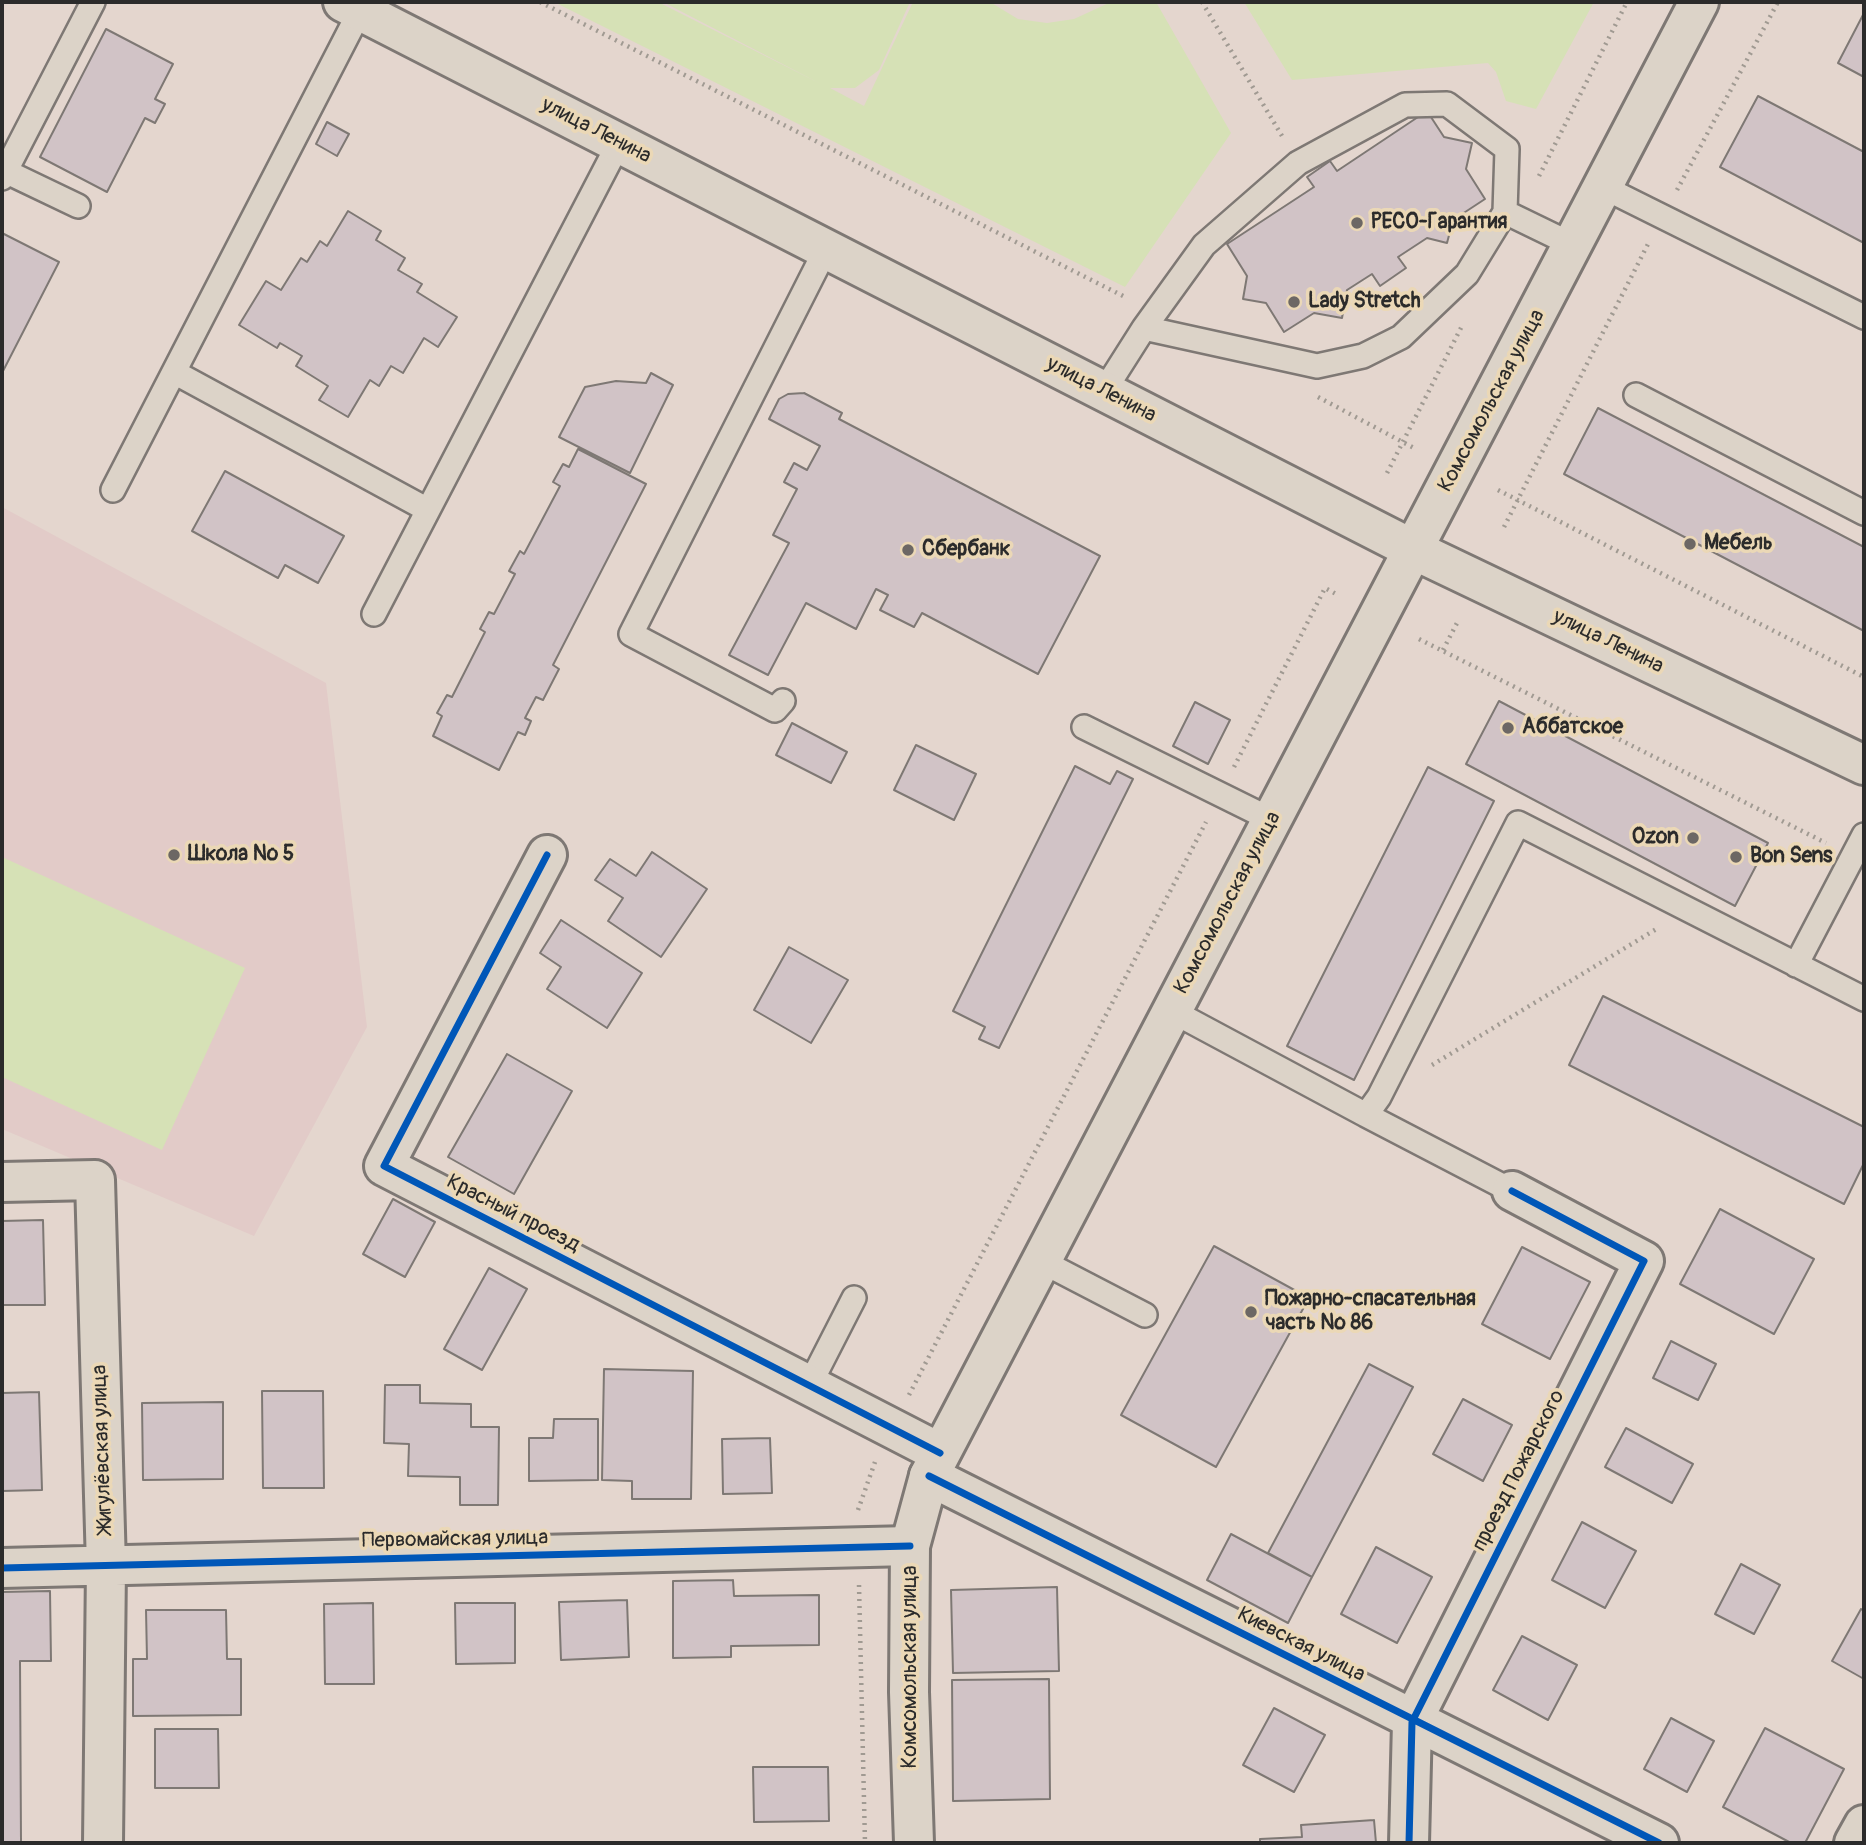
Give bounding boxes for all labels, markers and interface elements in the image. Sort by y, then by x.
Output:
street label: улица Ленина [537,93,655,169]
place label: РЕСО-Гарантия [1371,210,1507,236]
marker: РЕСО-Гарантия [1349,215,1365,231]
place label: Lady Stretch [1308,289,1420,315]
marker: Lady Stretch [1286,294,1302,310]
street label: Комсомольская улица [1433,305,1551,497]
street label: улица Ленина [1042,352,1160,428]
place label: Мебель [1704,531,1773,557]
marker: Мебель [1682,536,1698,552]
place label: Сбербанк [922,537,1010,563]
marker: Сбербанк [900,542,916,558]
street label: улица Ленина [1549,604,1667,680]
place label: Аббатское [1522,715,1623,741]
marker: Аббатское [1500,720,1516,736]
street label: Комсомольская улица [1169,807,1287,999]
place label: Ozon [1632,825,1679,851]
marker: Ozon [1685,830,1701,846]
place label: Школа № 5 [188,842,294,868]
place label: Bon Sens [1750,844,1832,870]
marker: Школа № 5 [166,847,182,863]
marker: Bon Sens [1728,849,1744,865]
street label: Красный проезд [442,1170,584,1258]
place label: Пожарно-спасательная часть № 86 [1265,1287,1476,1337]
marker: Пожарно-спасательная часть № 86 [1243,1304,1259,1320]
street label: Жигулёвская улица [87,1364,119,1534]
street label: проезд Пожарского [1467,1386,1571,1556]
street label: Первомайская улица [362,1526,548,1554]
street label: Комсомольская улица [898,1566,924,1768]
street label: Киевская улица [1233,1602,1369,1688]

